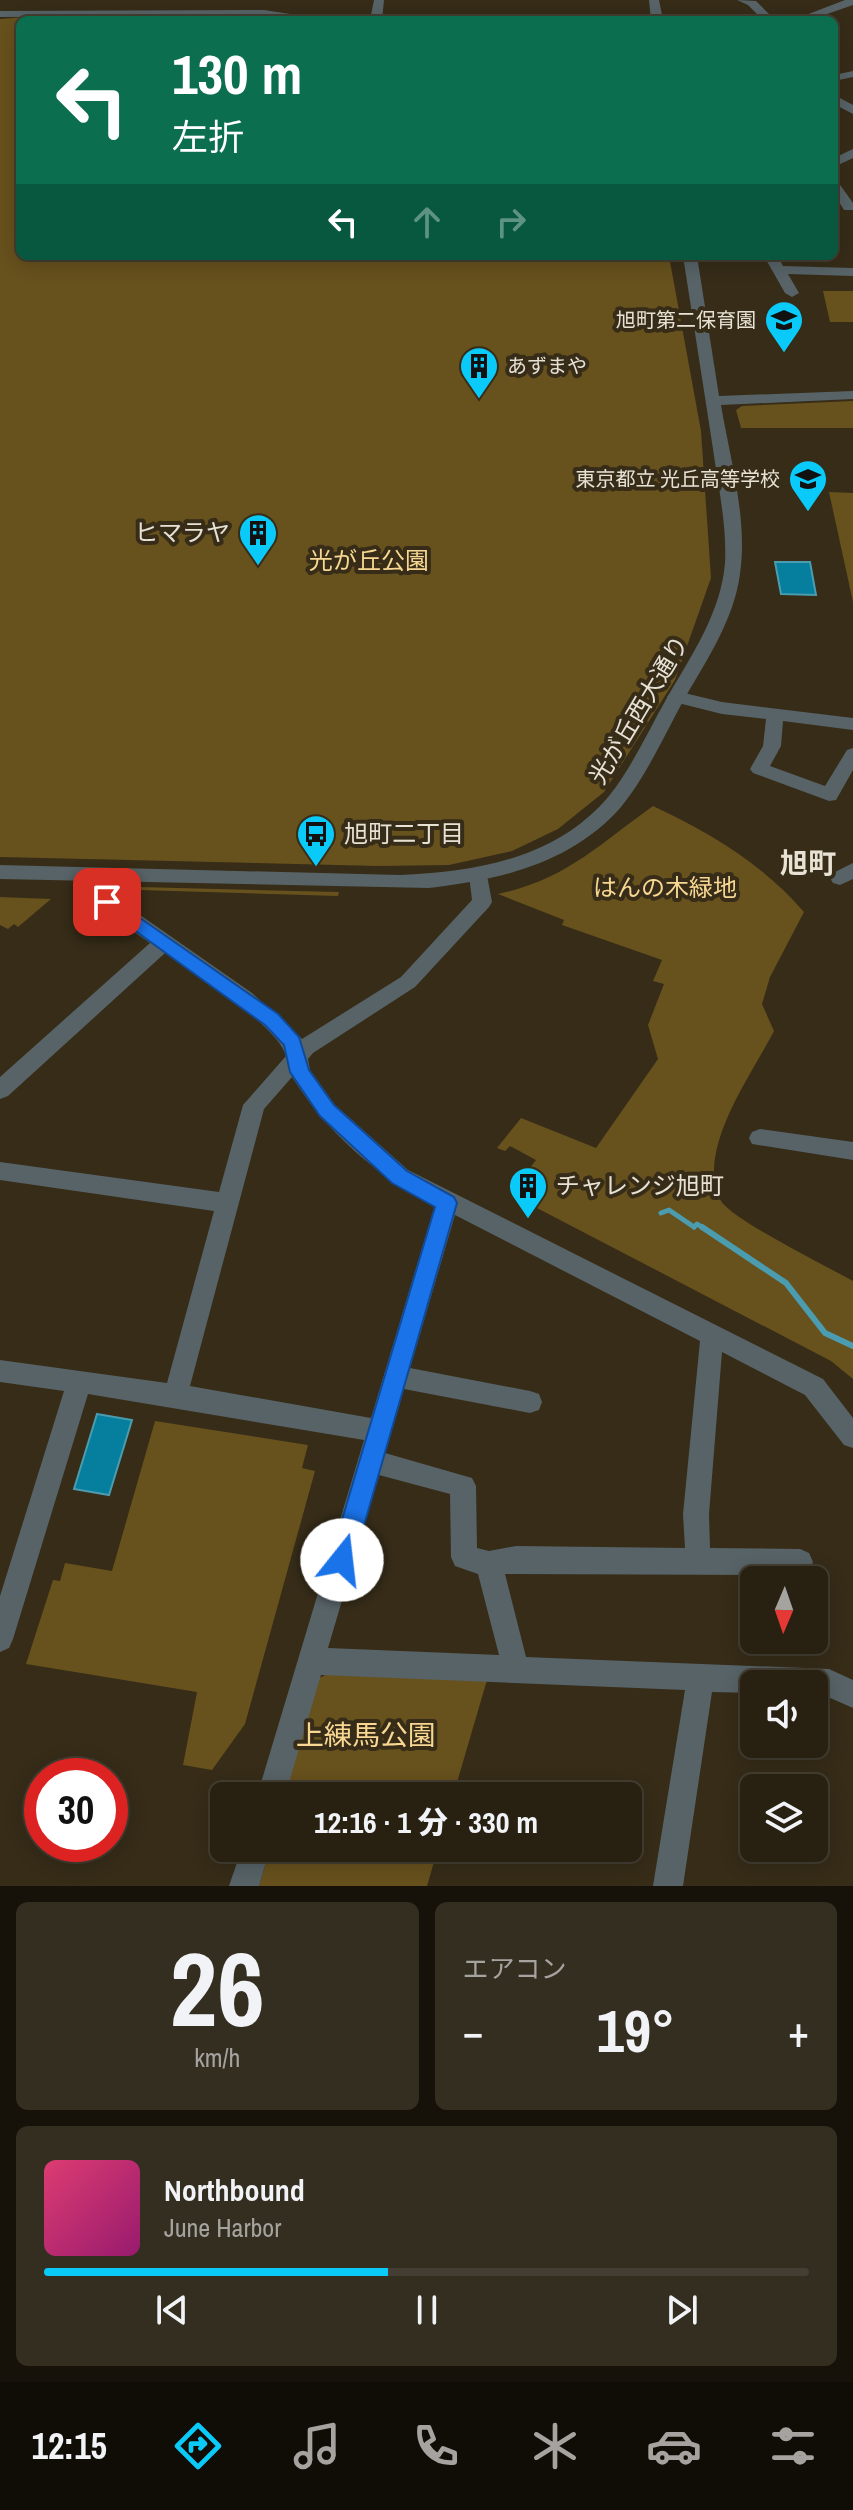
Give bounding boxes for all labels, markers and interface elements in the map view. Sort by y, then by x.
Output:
text: 130 m [172,36,302,111]
icon: left [40,48,144,152]
text: 左折 [172,113,244,161]
icon: left [321,200,365,244]
icon: ahead [405,200,449,244]
icon: right [489,200,533,244]
school or university icon: 旭町第二保育園 [763,299,805,354]
place label: 旭町第二保育園 [616,306,756,333]
building icon: あずまや [458,345,500,400]
place label: あずまや [507,352,587,379]
school or university icon: 東京都立 光丘高等学校 [787,458,829,513]
place label: 東京都立 光丘高等学校 [575,465,780,492]
building icon: ヒマラヤ [237,512,279,567]
place label: ヒマラヤ [134,516,230,548]
park label: 光が丘公園 [309,544,429,576]
street label: 光が丘西大通り [581,629,695,790]
bus stop icon: 旭町二丁目 [295,813,337,868]
place label: 旭町二丁目 [344,817,464,849]
district label: 旭町 [780,844,836,882]
pin [73,868,141,936]
park label: はんの木緑地 [593,871,737,903]
icon: arrive [85,880,129,924]
building icon: チャレンジ旭町 [507,1165,549,1220]
place label: チャレンジ旭町 [556,1169,724,1201]
position arrow [300,1518,384,1602]
north arrow [740,1566,828,1654]
map controls [740,1566,828,1862]
button: sound [740,1670,828,1758]
park label: 上練馬公園 [296,1716,436,1754]
speed limit sign: 30 [24,1758,128,1862]
button: layers [740,1774,828,1862]
text: 12:16 · 1 分 · 330 m [314,1802,538,1842]
text: 26 [170,1918,265,2058]
text: エアコン [463,1951,567,1986]
text: 19° [596,1990,675,2071]
text: − [463,2001,484,2061]
text: + [788,2001,809,2061]
text: km/h [194,2040,240,2075]
text: Northbound [164,2170,305,2210]
text: June Harbor [164,2210,281,2245]
icon: previous [150,2288,194,2332]
icon: pause [405,2288,449,2332]
icon: next [660,2288,704,2332]
icon: directions [170,2418,226,2474]
icon: music [289,2418,345,2474]
icon: phone [408,2418,464,2474]
icon: climate [527,2418,583,2474]
icon: car [646,2418,702,2474]
icon: filters [765,2418,821,2474]
text: 12:15 [32,2422,107,2470]

